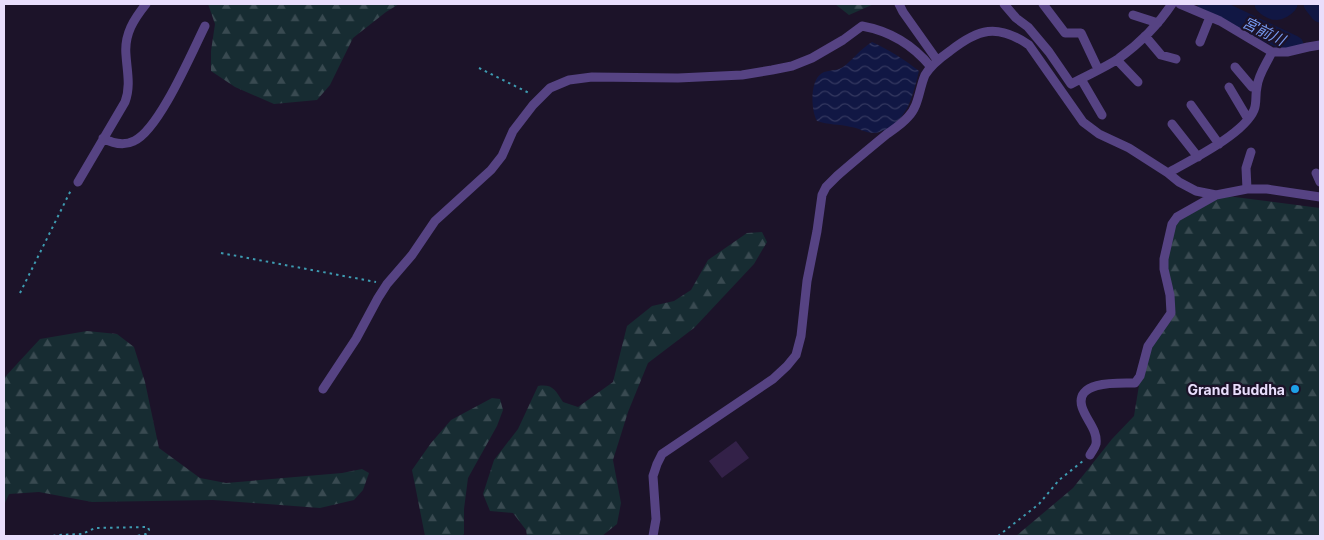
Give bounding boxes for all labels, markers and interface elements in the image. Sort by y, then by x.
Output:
water label: 宮前川 [1240,13,1290,50]
place label: Grand Buddha [1188,381,1285,398]
marker: Grand Buddha [1289,383,1301,395]

